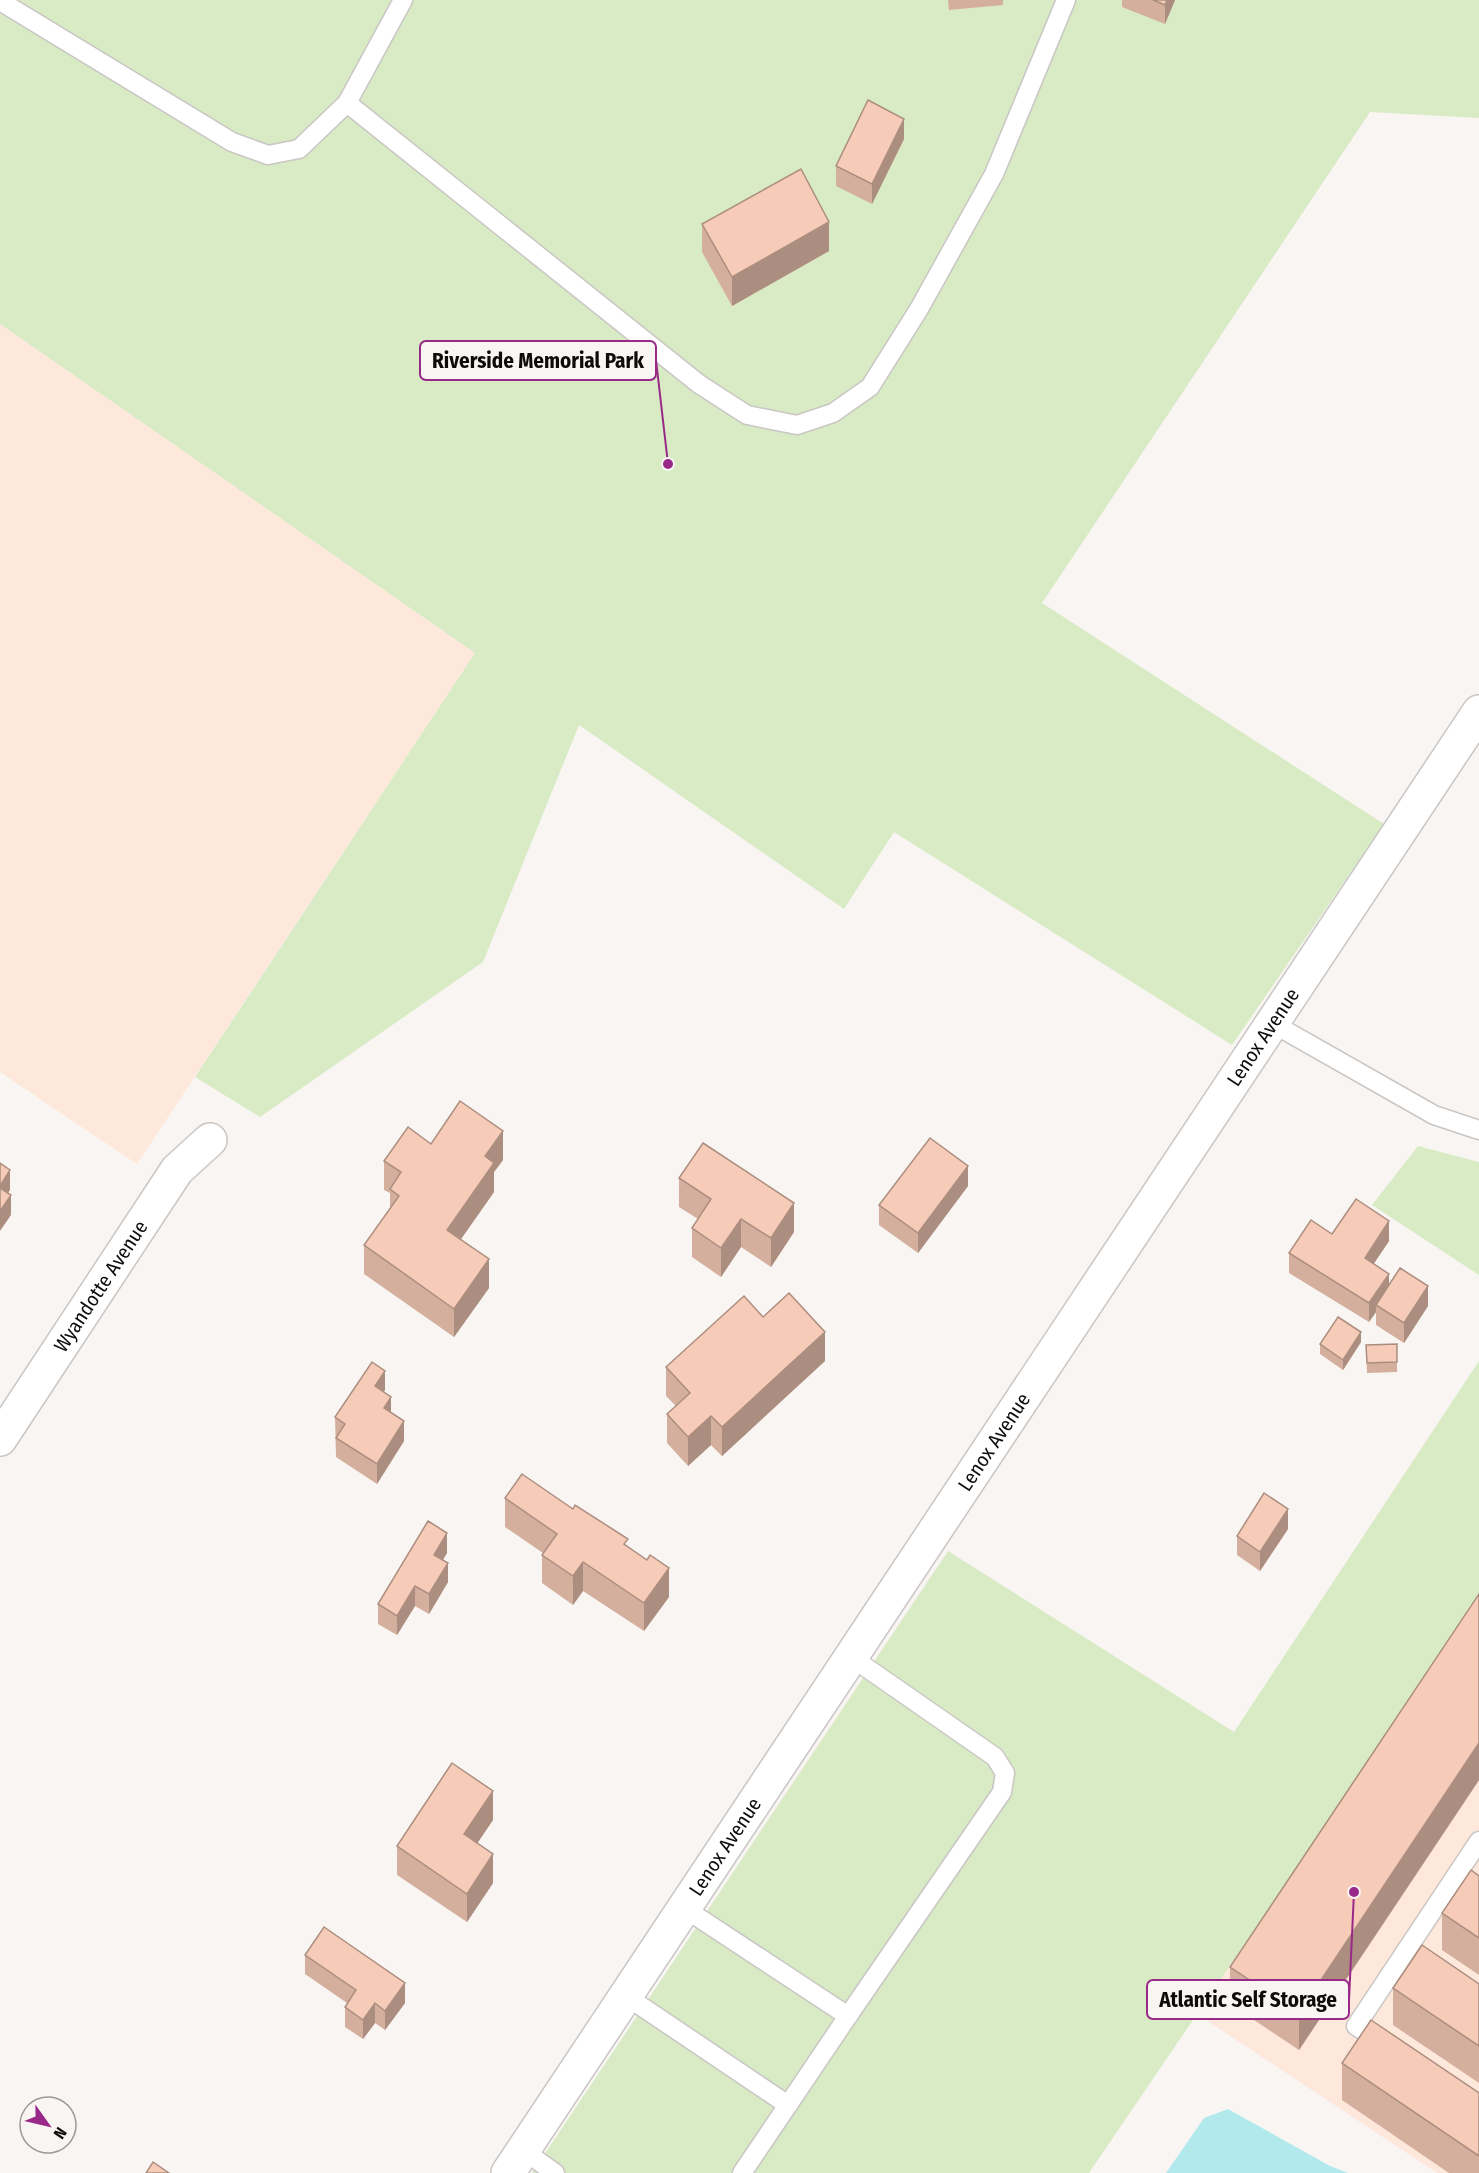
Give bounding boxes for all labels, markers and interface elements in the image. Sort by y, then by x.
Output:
callout: Riverside Memorial Park [420,341,656,380]
text: Riverside Memorial Park [432,348,644,374]
street label: Lenox Avenue [1222,983,1304,1091]
street label: Wyandotte Avenue [49,1216,153,1357]
street label: Lenox Avenue [953,1388,1035,1495]
street label: Lenox Avenue [684,1793,766,1900]
callout: Atlantic Self Storage [1147,1980,1349,2019]
text: Atlantic Self Storage [1158,1987,1337,2013]
north arrow [18,2095,78,2155]
text: N [49,2124,71,2142]

